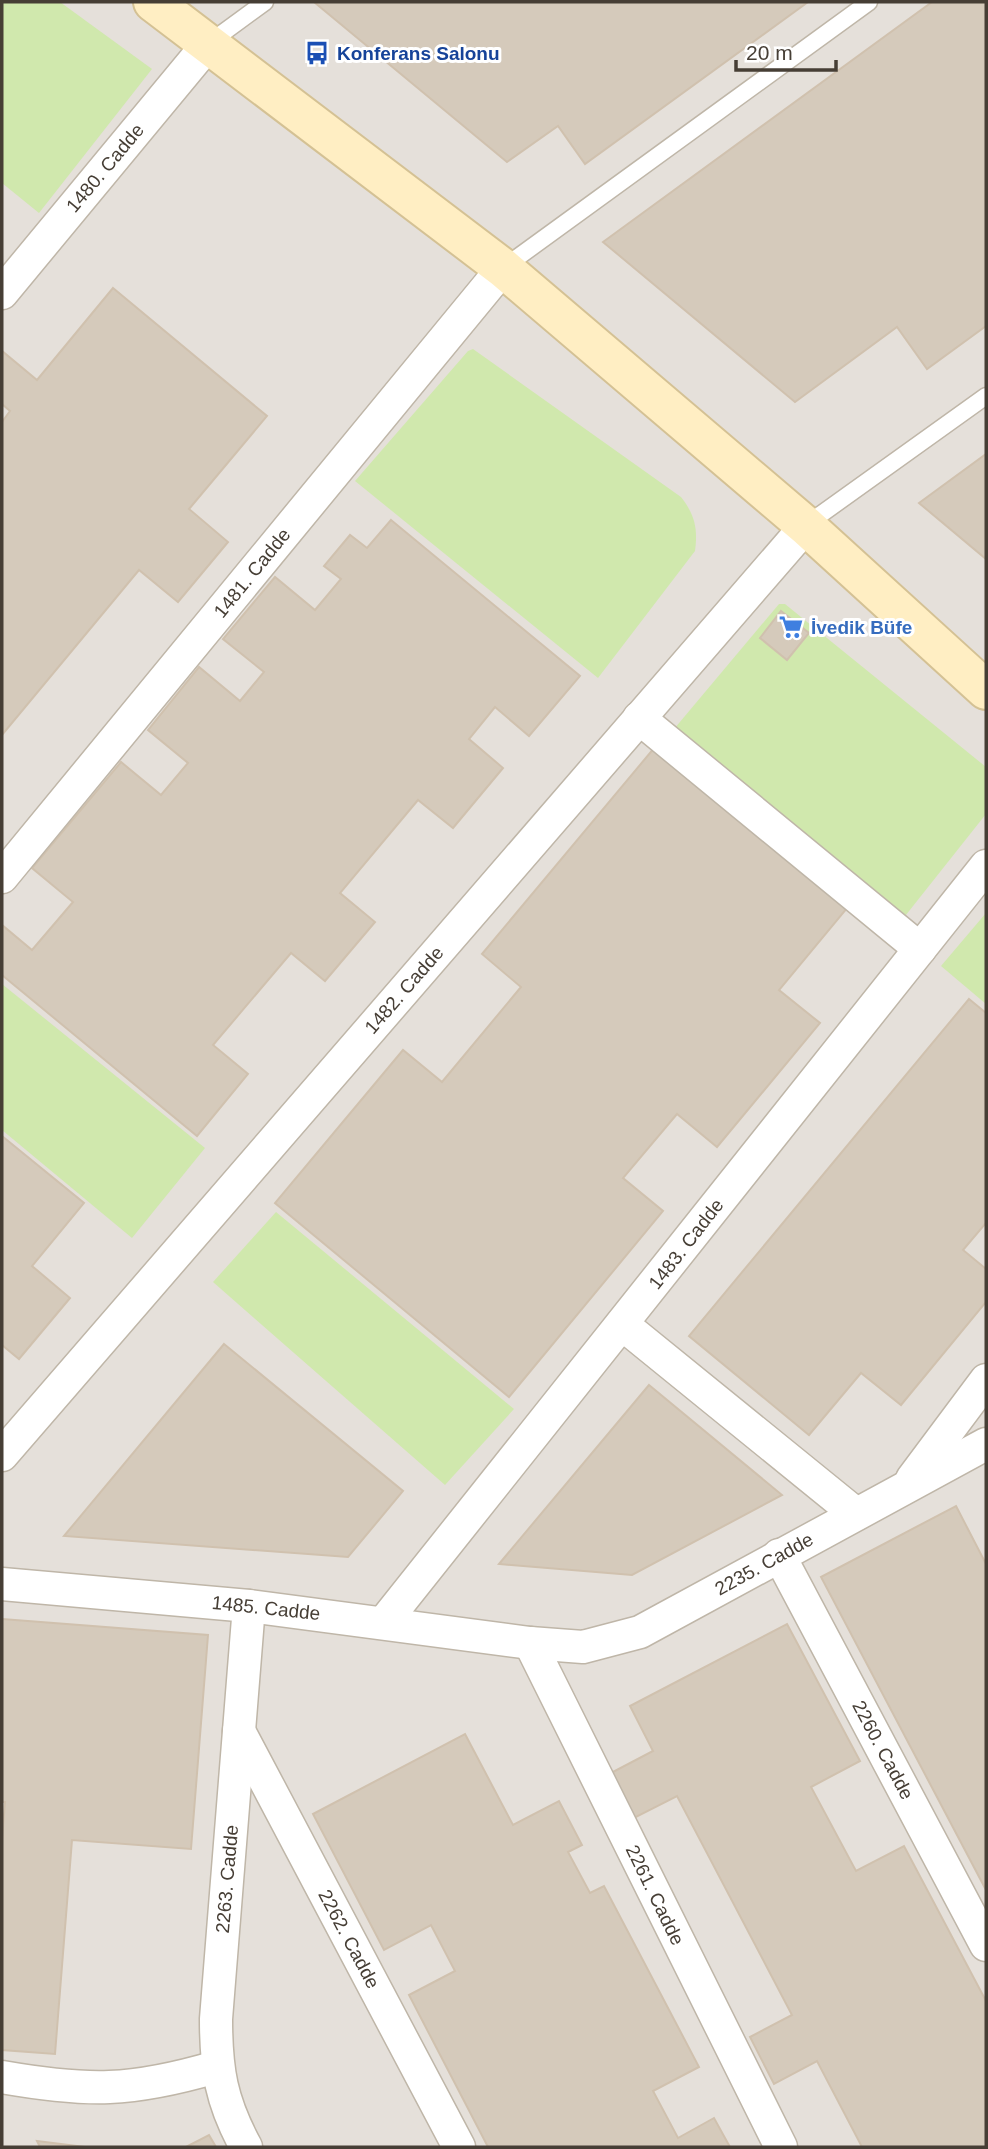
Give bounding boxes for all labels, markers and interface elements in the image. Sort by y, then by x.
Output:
scale bar [736,28,836,72]
bus stop icon: Konferans Salonu [303,39,331,67]
text: 20 m [746,41,793,64]
place label: Konferans Salonu [337,43,500,64]
street label: 1480. Cadde [62,120,148,216]
street label: 1481. Cadde [210,524,294,622]
supermarket icon: İvedik Büfe [777,613,805,641]
place label: İvedik Büfe [811,617,912,638]
street label: 1482. Cadde [360,942,448,1038]
street label: 1483. Cadde [644,1195,728,1293]
street label: 2235. Cadde [711,1528,817,1600]
street label: 1485. Cadde [211,1592,321,1624]
street label: 2260. Cadde [848,1697,918,1803]
street label: 2263. Cadde [212,1824,242,1934]
street label: 2261. Cadde [622,1841,688,1949]
street label: 2262. Cadde [314,1886,384,1992]

